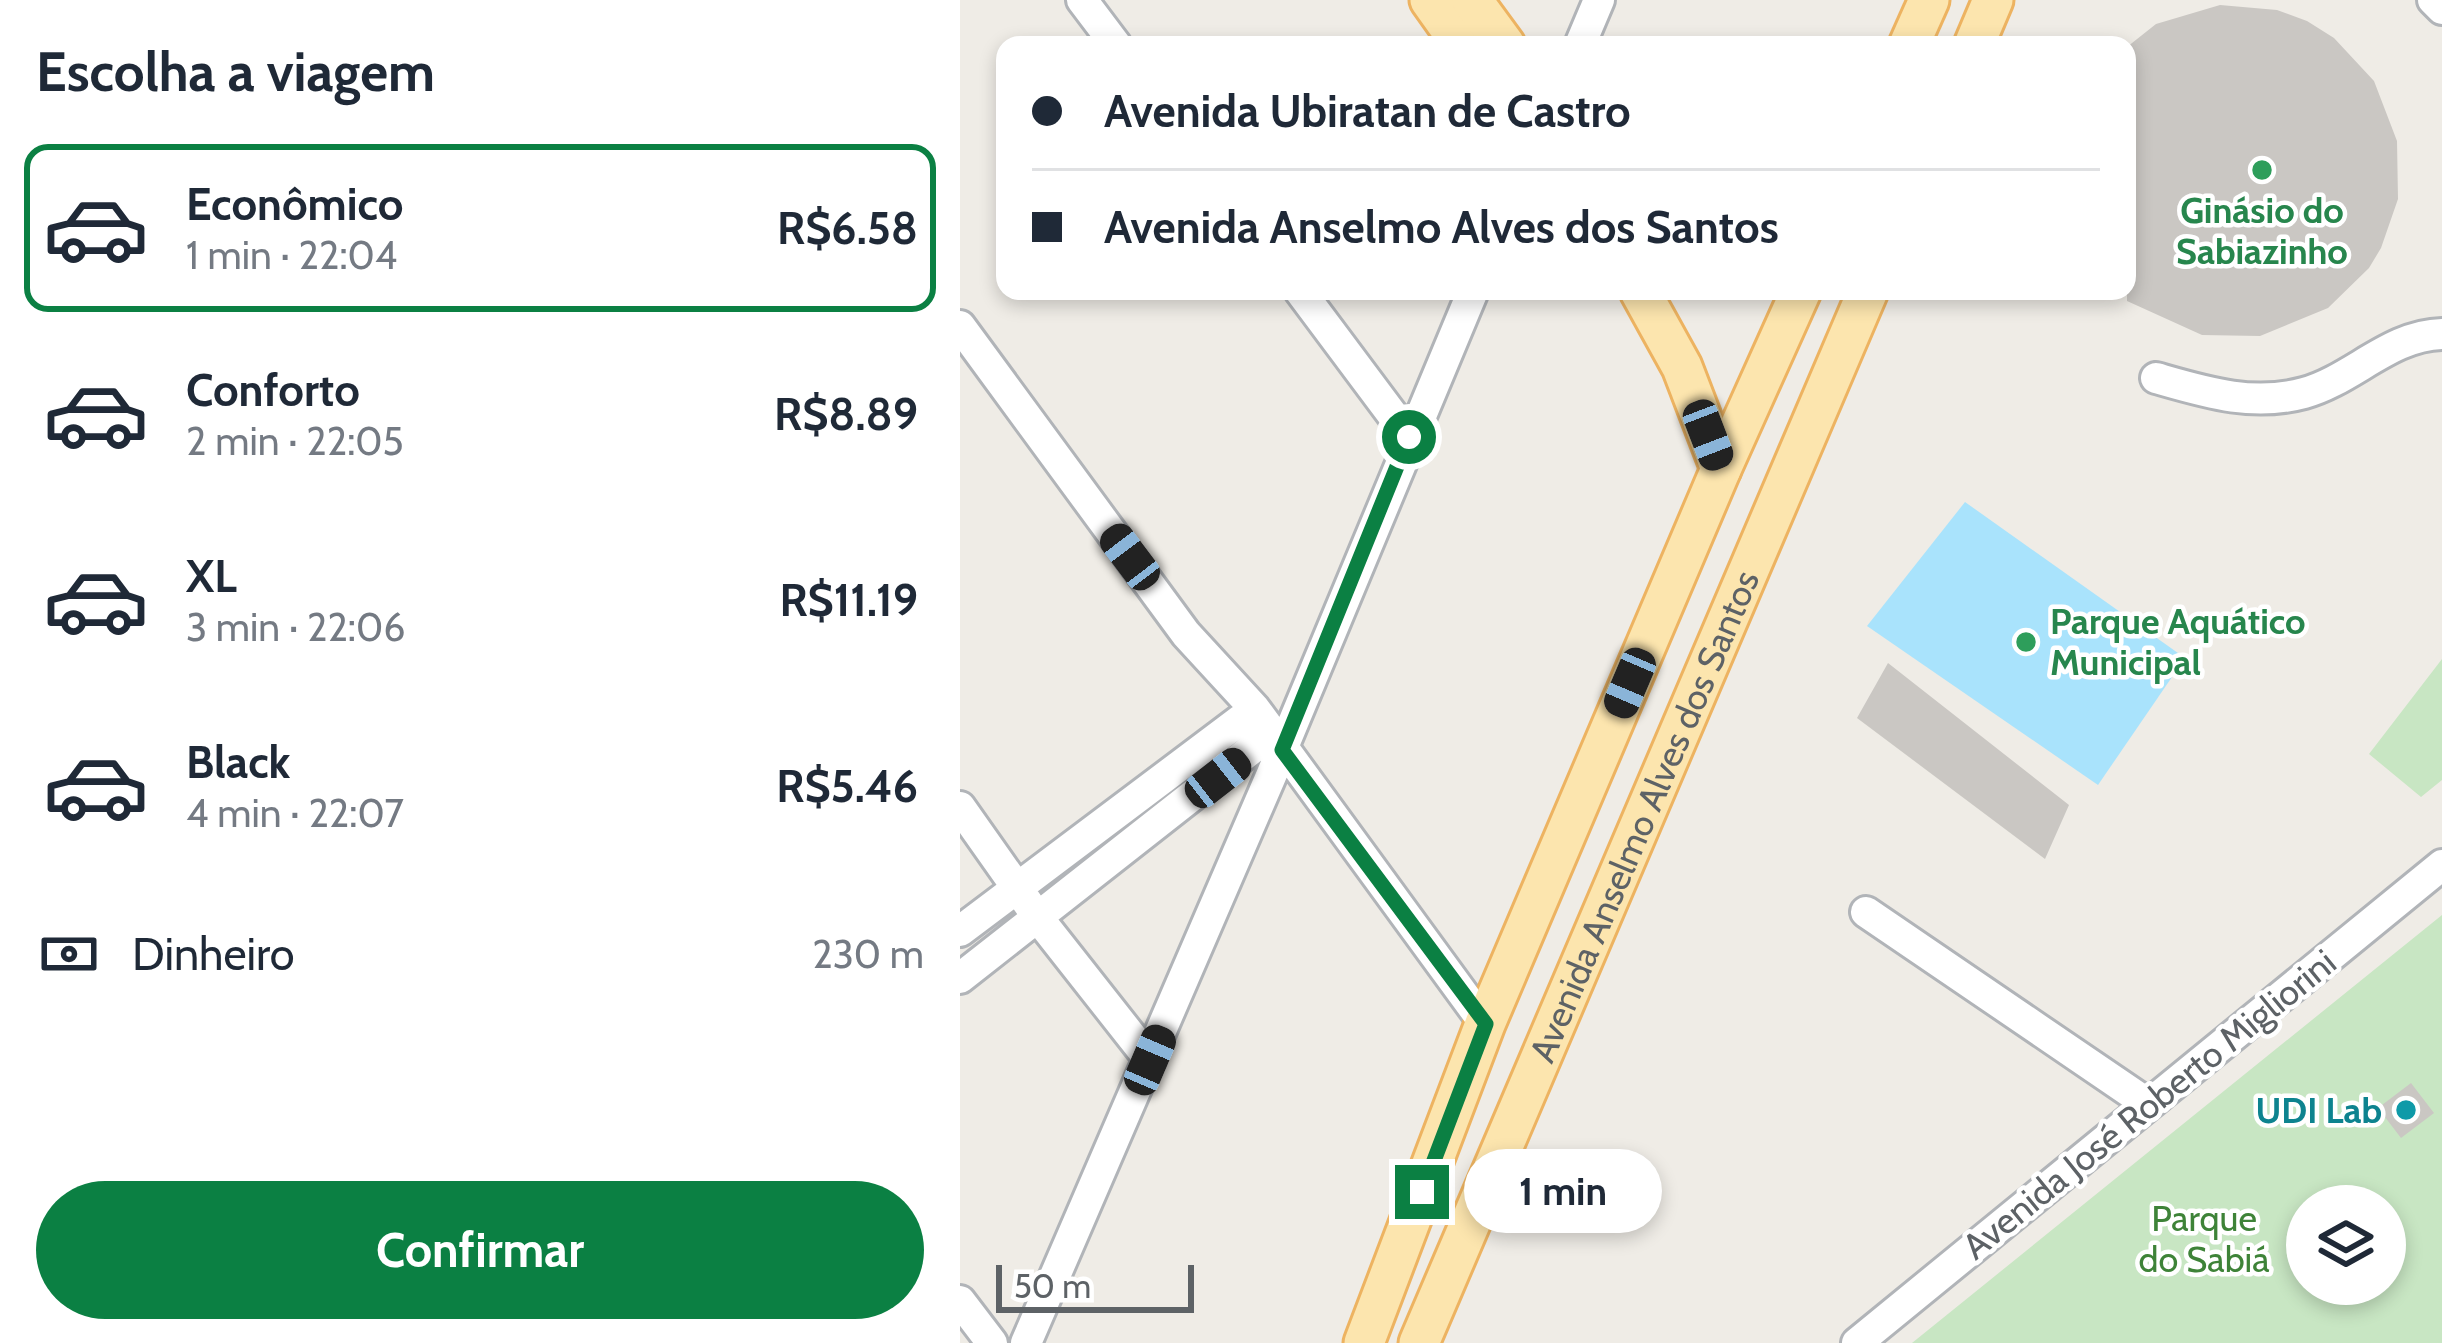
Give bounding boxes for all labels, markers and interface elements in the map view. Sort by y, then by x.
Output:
text: Escolha a viagem [36,39,435,105]
text: Avenida Ubiratan de Castro [1104,84,1631,138]
marker: Ginásio do Sabiazinho [2249,157,2275,183]
icon: car [42,174,150,282]
text: Econômico [186,177,403,231]
place label: Ginásio do Sabiazinho [2176,188,2348,273]
text: Avenida Anselmo Alves dos Santos [1104,200,1779,254]
text: R$6.58 [777,201,918,255]
text: 1 min · 22:04 [186,231,397,279]
icon: car [42,360,150,468]
text: Conforto [186,363,360,417]
text: R$8.89 [774,387,918,441]
car [1678,395,1738,475]
route start [1382,410,1436,464]
text: 2 min · 22:05 [186,417,404,465]
car [1094,517,1166,597]
icon: car [42,546,150,654]
text: XL [186,549,237,603]
street label: Avenida Anselmo Alves dos Santos [1520,564,1768,1068]
text: R$11.19 [779,573,918,627]
place label: Parque Aquático Municipal [2050,599,2306,684]
text: 3 min · 22:06 [186,603,405,651]
marker: Parque Aquático Municipal [2013,629,2039,655]
car [1599,643,1661,723]
icon: car [42,732,150,840]
text: Black [186,735,290,789]
car [1179,742,1257,814]
text: R$5.46 [776,759,918,813]
text: 4 min · 22:07 [186,789,404,837]
icon: cash [36,921,102,987]
text: Dinheiro [132,927,294,981]
text: 230 m [812,930,924,978]
street label: Avenida José Roberto Migliorini [1954,940,2344,1268]
car [1119,1020,1181,1100]
place label: UDI Lab [2255,1088,2382,1132]
marker: UDI Lab [2393,1097,2419,1123]
callout: 1 min [1464,1150,1662,1234]
route end [1395,1165,1449,1219]
text: 1 min [1519,1167,1607,1215]
button: Confirmar [36,1181,924,1319]
map controls [2286,1185,2406,1305]
button: layers [2286,1185,2406,1305]
park label: Parque do Sabiá [2138,1196,2270,1281]
scale bar [996,1259,1194,1312]
text: 50 m [1014,1266,1091,1306]

